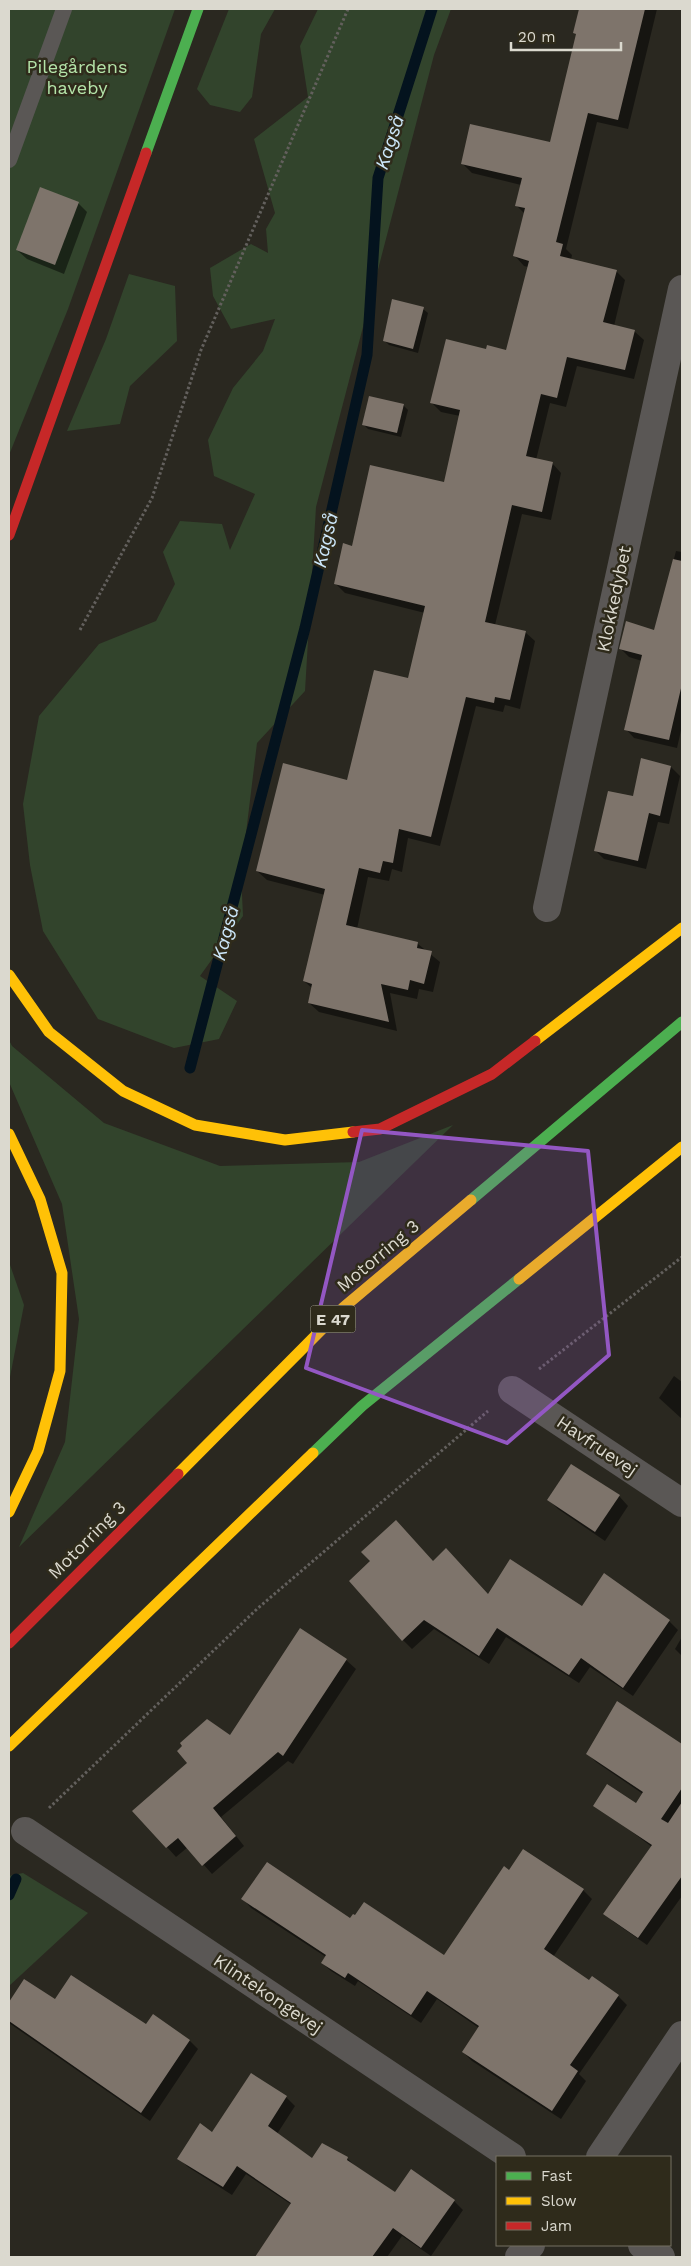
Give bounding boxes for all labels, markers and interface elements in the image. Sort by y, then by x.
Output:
scale bar [511,20,621,52]
text: 20 m [518,28,556,46]
park label: Pilegårdens haveby [27,56,127,98]
water label: Kagså [370,112,409,172]
water label: Kagså [308,510,343,570]
street label: Klokkedybet [592,543,635,654]
water label: Kagså [207,903,244,963]
street label: Motorring 3 [332,1215,423,1296]
road number: E 47 [310,1306,356,1332]
street label: Havfruevej [553,1411,642,1480]
street label: Motorring 3 [43,1496,130,1583]
street label: Klintekongevej [210,1949,327,2038]
legend [496,2156,671,2246]
text: Fast [541,2167,573,2185]
text: Slow [541,2192,577,2210]
text: Jam [541,2217,572,2235]

